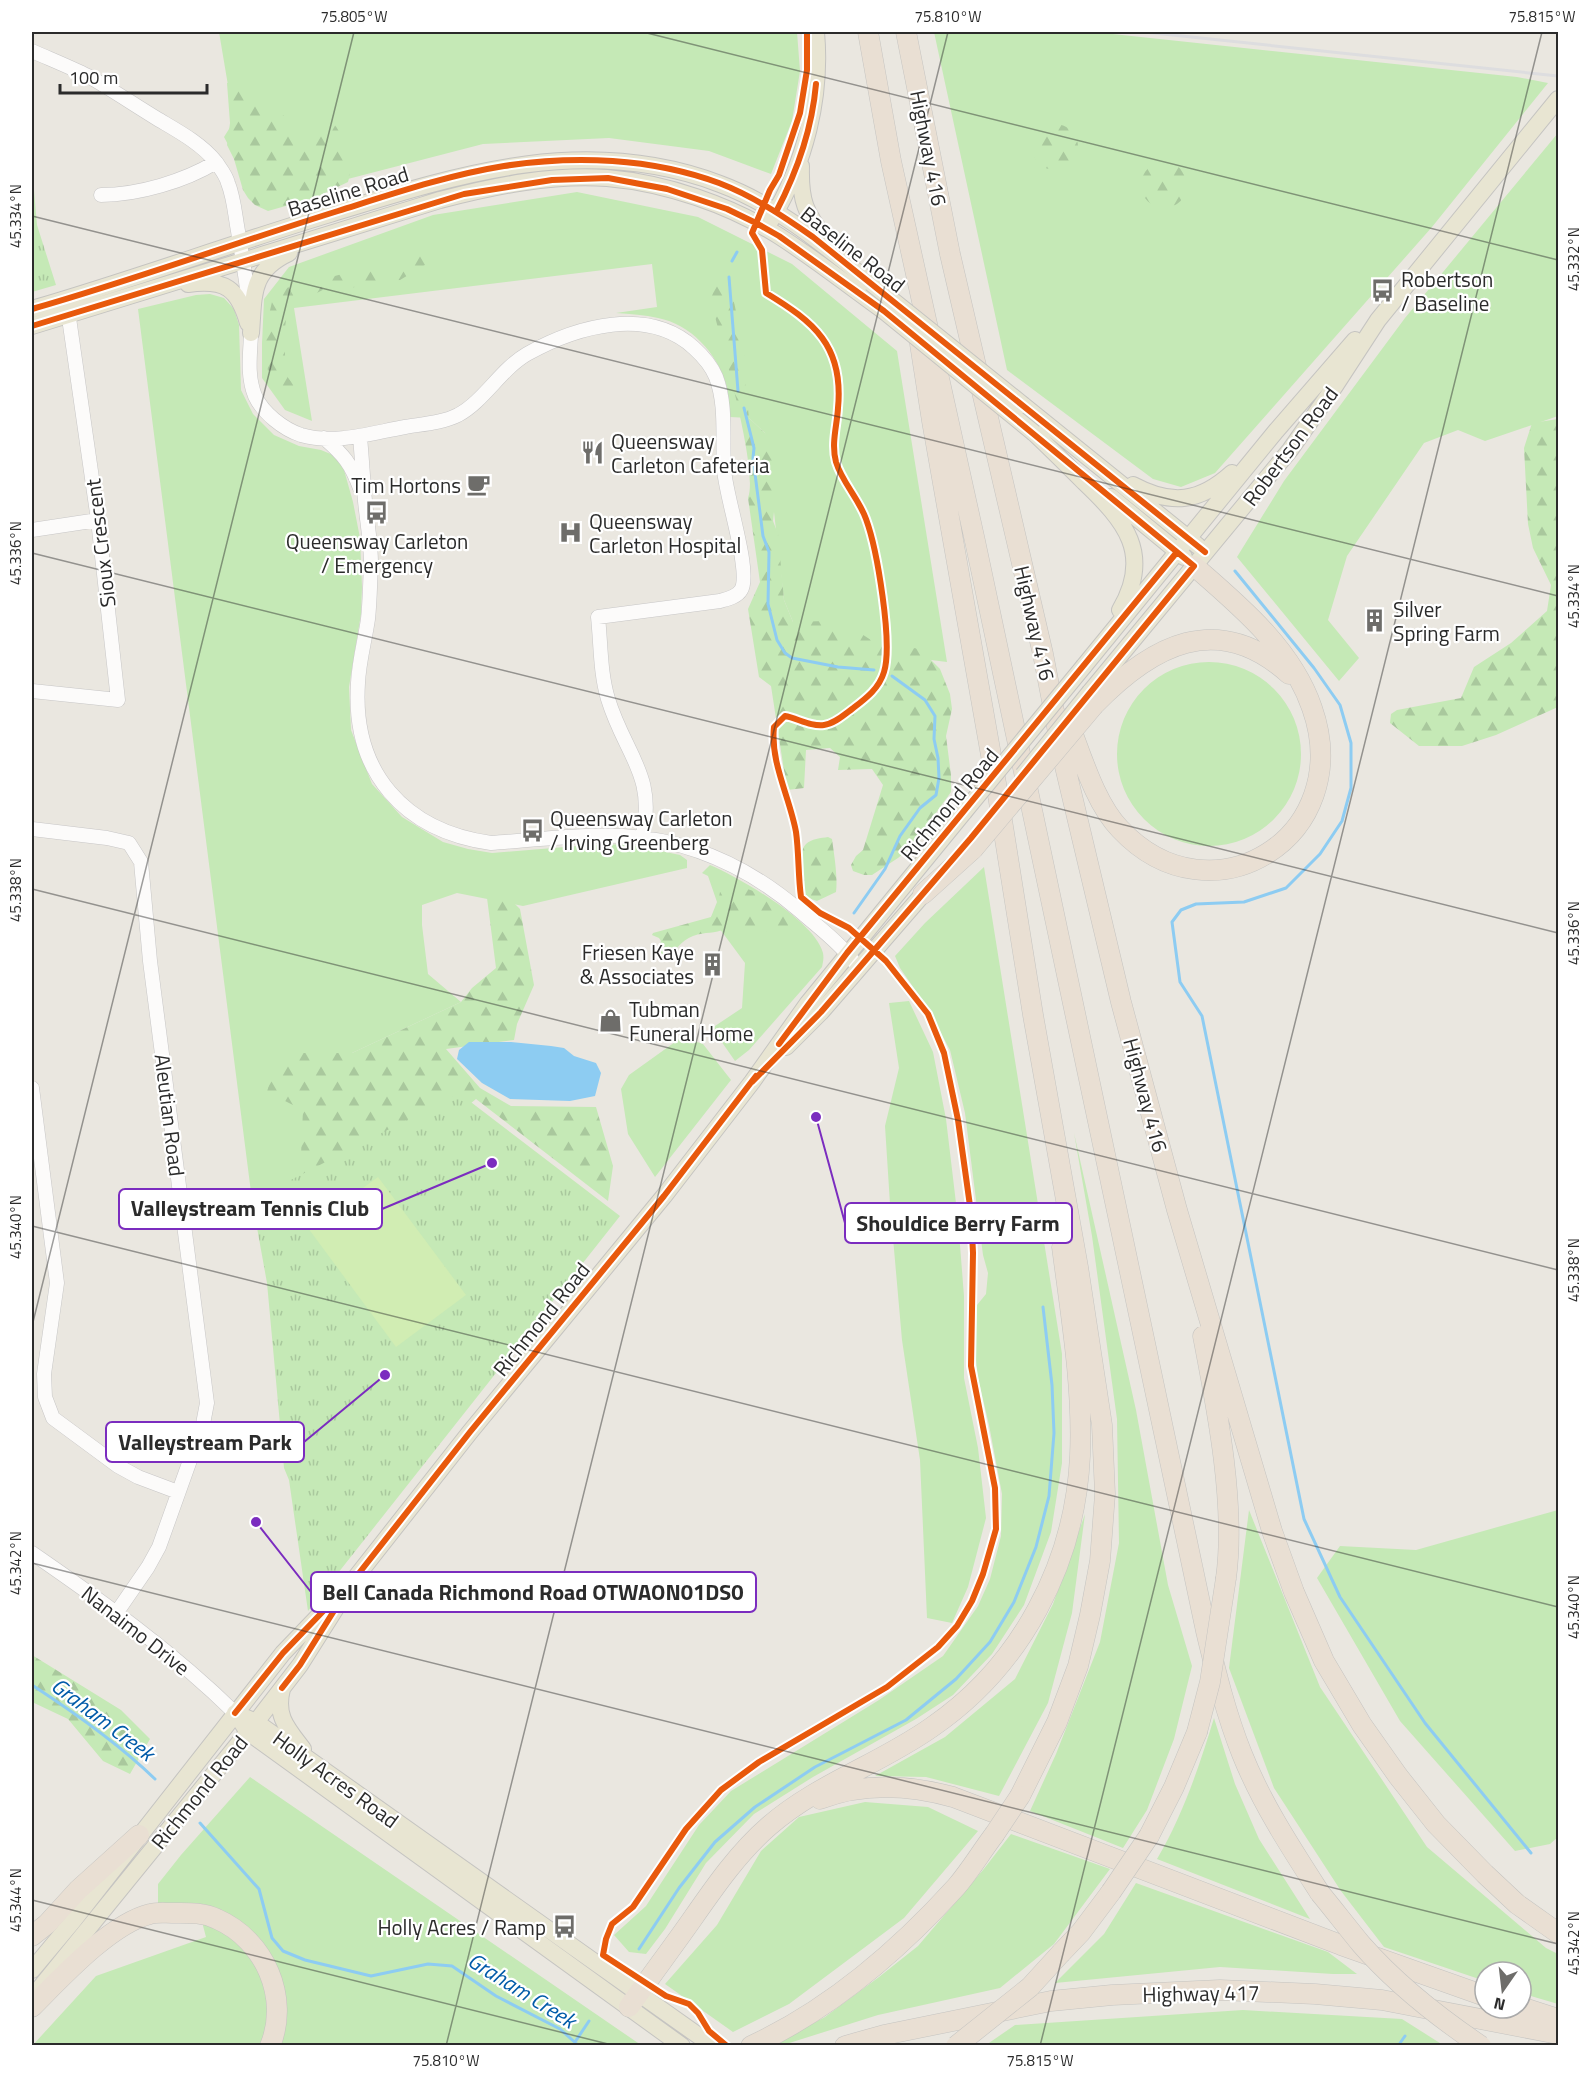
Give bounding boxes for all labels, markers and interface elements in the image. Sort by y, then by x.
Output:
text: 75.805°W [321,5,387,28]
text: 75.810°W [915,5,981,28]
text: 75.815°W [1509,5,1575,28]
scale bar [60,57,207,95]
text: 100 m [69,64,118,91]
street label: Highway 416 [902,87,956,209]
street label: Baseline Road [283,157,413,225]
text: 45.334°N [4,184,27,248]
street label: Baseline Road [794,198,912,300]
text: 45.332°N [1562,227,1585,291]
place label: Robertson / Baseline [1401,263,1493,319]
bus stop icon: Robertson / Baseline [1370,278,1396,304]
street label: Robertson Road [1234,380,1346,512]
place label: Queensway Carleton Cafeteria [611,425,770,481]
restaurant icon: Queensway Carleton Cafeteria [580,440,606,466]
place label: Tim Hortons [351,469,461,501]
cafe icon: Tim Hortons [466,472,492,498]
street label: Sioux Crescent [76,476,124,609]
bus stop icon: Queensway Carleton / Emergency [364,500,390,526]
place label: Queensway Carleton Hospital [589,505,741,561]
hospital icon: Queensway Carleton Hospital [558,520,584,546]
text: 45.336°N [4,521,27,585]
place label: Queensway Carleton / Emergency [286,525,468,581]
street label: Highway 416 [1006,562,1064,684]
text: 45.334°N [1562,564,1585,628]
place label: Silver Spring Farm [1393,593,1500,649]
building icon: Silver Spring Farm [1362,608,1388,634]
street label: Richmond Road [892,740,1006,868]
place label: Queensway Carleton / Irving Greenberg [550,802,733,858]
bus stop icon: Queensway Carleton / Irving Greenberg [519,817,545,843]
text: 45.338°N [4,858,27,922]
text: 45.336°N [1562,901,1585,965]
place label: Friesen Kaye & Associates [580,936,694,992]
building icon: Friesen Kaye & Associates [699,951,725,977]
place label: Tubman Funeral Home [629,993,753,1049]
shop icon: Tubman Funeral Home [598,1008,624,1034]
street label: Highway 416 [1115,1034,1177,1156]
street label: Aleutian Road [147,1052,193,1178]
callout: Valleystream Tennis Club [119,1189,382,1229]
text: Valleystream Tennis Club [131,1191,369,1225]
text: 45.340°N [4,1195,27,1259]
callout: Shouldice Berry Farm [845,1203,1072,1243]
text: Shouldice Berry Farm [856,1206,1060,1240]
text: 45.338°N [1562,1238,1585,1302]
street label: Richmond Road [485,1255,597,1383]
callout: Valleystream Park [106,1422,304,1462]
text: Valleystream Park [118,1425,293,1459]
text: 45.342°N [4,1531,27,1595]
callout: Bell Canada Richmond Road OTWAON01DS0 [311,1572,756,1612]
text: Bell Canada Richmond Road OTWAON01DS0 [322,1575,744,1609]
text: 45.340°N [1562,1575,1585,1639]
street label: Nanaimo Drive [75,1577,197,1683]
water label: Graham Creek [44,1669,164,1771]
street label: Holly Acres Road [266,1722,406,1836]
street label: Richmond Road [143,1728,255,1856]
text: 45.344°N [4,1868,27,1932]
place label: Holly Acres / Ramp [377,1911,546,1943]
text: 45.342°N [1562,1911,1585,1975]
bus stop icon: Holly Acres / Ramp [551,1914,577,1940]
water label: Graham Creek [461,1943,585,2038]
north arrow [1473,1960,1533,2020]
street label: Highway 417 [1142,1976,1260,2010]
text: N [1491,1992,1508,2018]
text: 75.810°W [413,2049,479,2072]
text: 75.815°W [1007,2049,1073,2072]

